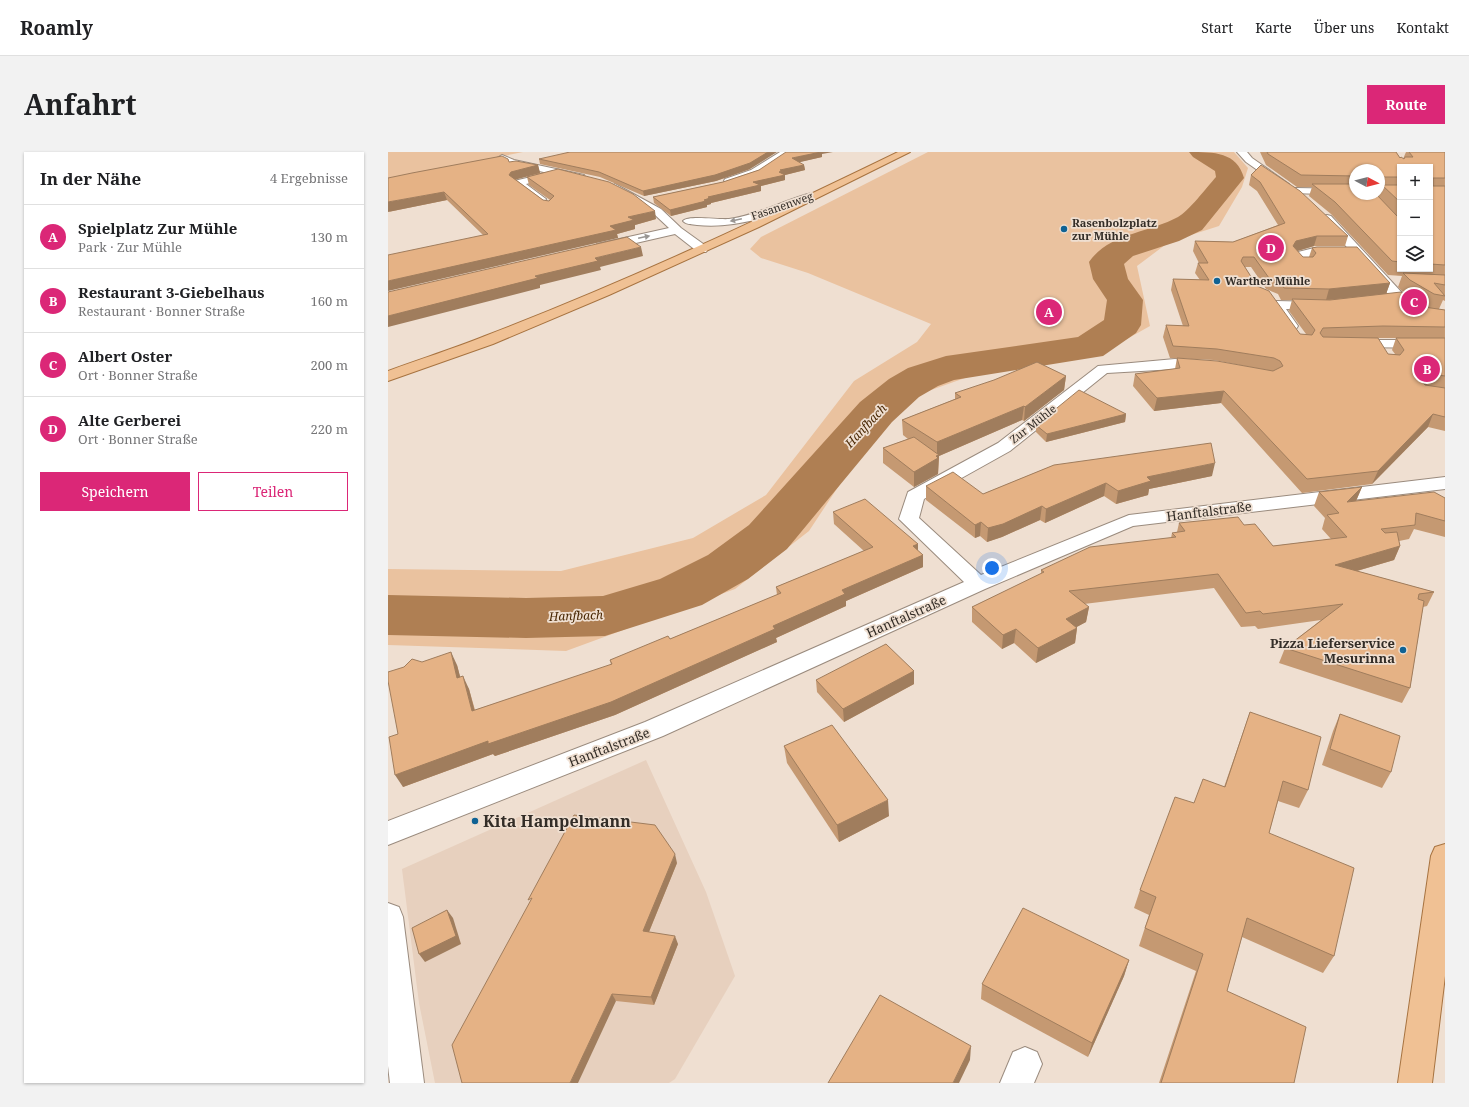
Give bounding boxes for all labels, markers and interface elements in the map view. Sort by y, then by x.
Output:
text: Roamly [20,15,93,41]
text: Start [1201,18,1233,37]
text: Karte [1255,18,1292,37]
text: Über uns [1314,18,1374,37]
text: Kontakt [1396,18,1449,37]
text: Anfahrt [24,85,137,123]
button: Route [1367,85,1445,124]
north arrow [1349,164,1385,200]
map controls [1397,164,1433,272]
button: + [1397,164,1433,200]
text: In der Nähe [40,167,141,190]
text: 4 Ergebnisse [270,169,348,187]
street label: Fasanenweg [749,188,815,223]
button: − [1397,200,1433,236]
place label: Rasenbolzplatz zur Mühle [1072,215,1157,243]
text: Spielplatz Zur Mühle [78,218,237,238]
one-way arrow [730,218,742,224]
marker: Rasenbolzplatz zur Mühle [1059,224,1069,234]
text: A [48,228,58,246]
text: 130 m [311,228,348,246]
pin: D [1258,233,1284,263]
one-way arrow [638,234,650,240]
button: layers [1397,236,1433,272]
text: Park · Zur Mühle [78,238,182,256]
place label: Warther Mühle [1225,273,1310,288]
marker: Warther Mühle [1212,276,1222,286]
text: Restaurant 3-Giebelhaus [78,282,264,302]
pin: C [1401,287,1427,317]
text: B [49,292,57,310]
text: 160 m [311,292,348,310]
pin: A [1036,297,1062,327]
text: Restaurant · Bonner Straße [78,302,245,320]
text: Albert Oster [78,346,172,366]
pin: B [1414,354,1440,384]
text: C [49,356,57,374]
text: 200 m [311,356,348,374]
text: Ort · Bonner Straße [78,366,198,384]
water label: Hanfbach [840,400,890,452]
street label: Zur Mühle [1006,401,1059,446]
text: Alte Gerberei [78,410,181,430]
text: D [48,420,58,438]
text: 220 m [311,420,348,438]
text: Ort · Bonner Straße [78,430,198,448]
button: Speichern [40,472,190,511]
button: Teilen [198,472,348,511]
street label: Hanftalstraße [1165,497,1253,525]
your location [982,558,1002,578]
street label: Hanftalstraße [863,590,949,642]
water label: Hanfbach [548,606,603,625]
place label: Pizza Lieferservice Mesurinna [1270,634,1395,667]
marker: Pizza Lieferservice Mesurinna [1398,645,1408,655]
street label: Hanftalstraße [566,723,652,771]
place label: Kita Hampelmann [483,810,631,832]
marker: Kita Hampelmann [470,816,480,826]

